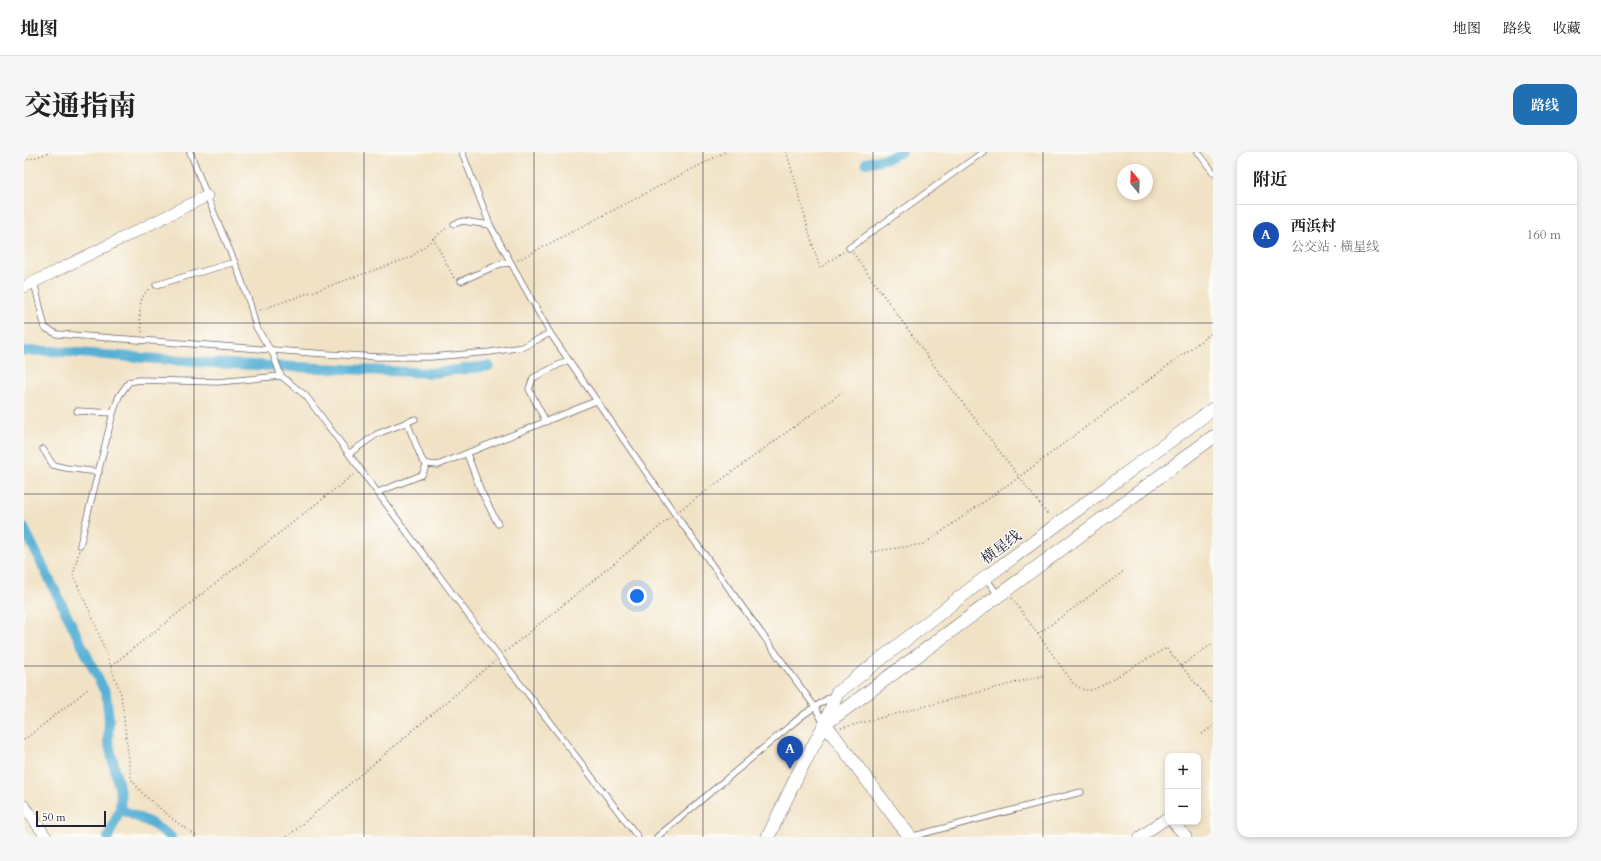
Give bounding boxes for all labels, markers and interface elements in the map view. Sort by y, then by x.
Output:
text: 地图 [20,16,58,42]
text: 地图 [1453,19,1481,38]
text: 路线 [1503,19,1531,38]
text: 收藏 [1553,19,1581,38]
button: 路线 [1513,84,1577,125]
text: 交通指南 [24,87,136,125]
north arrow [1117,164,1153,200]
text: 附近 [1253,168,1287,191]
text: 西浜村 [1291,216,1336,236]
text: A [1261,226,1271,244]
text: 160 m [1527,226,1561,244]
text: 公交站 · 横星线 [1291,238,1379,256]
street label: 横星线 [977,525,1025,569]
your location [627,586,647,606]
pin: A [777,736,803,769]
map controls [1165,753,1201,825]
button: + [1165,753,1201,789]
button: − [1165,789,1201,825]
scale bar [36,809,106,828]
text: 50 m [42,810,66,825]

